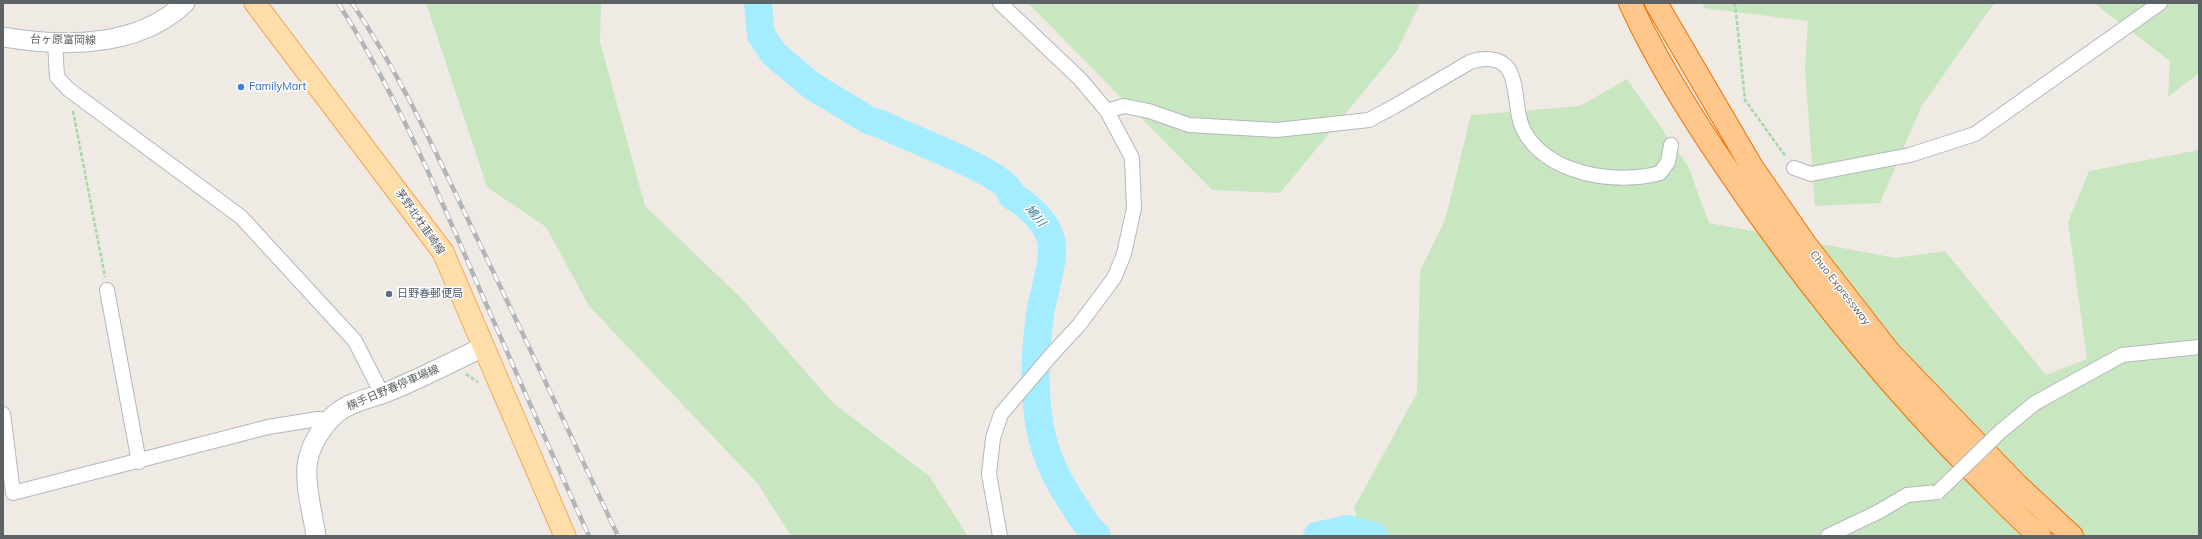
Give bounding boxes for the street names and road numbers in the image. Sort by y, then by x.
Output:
street label: 台ヶ原富岡線 [30,33,96,47]
street label: 茅野北杜韮崎線 [393,187,447,257]
street label: Chuo Expressway [1807,248,1873,328]
street label: 横手日野春停車場線 [345,363,441,413]

